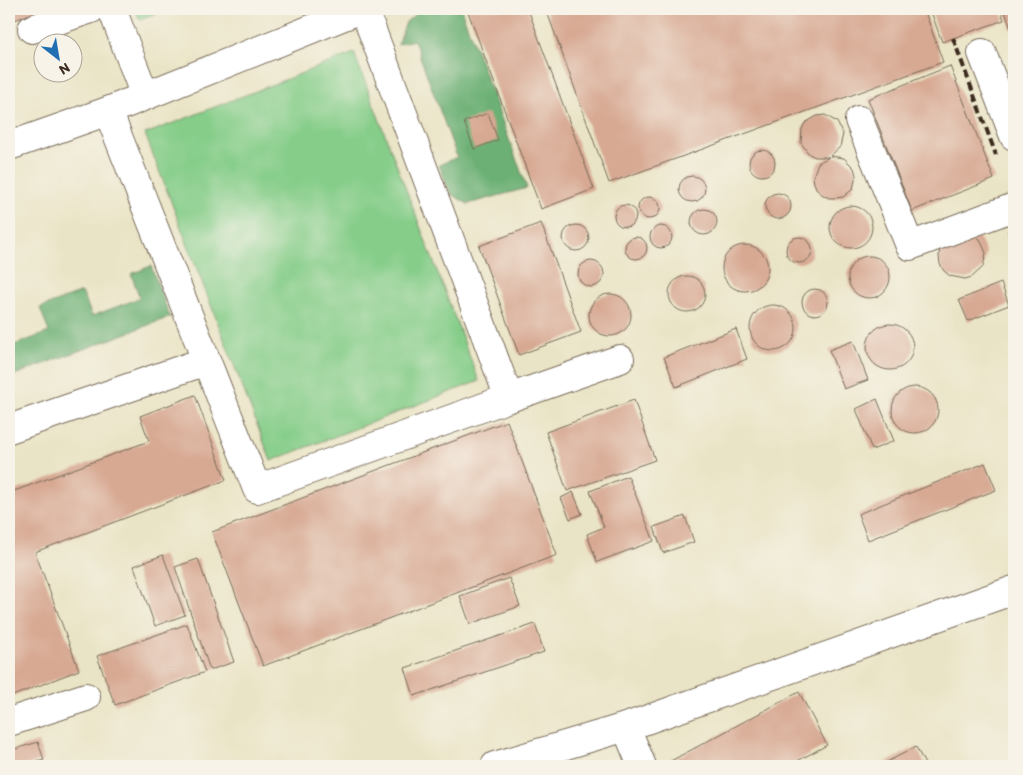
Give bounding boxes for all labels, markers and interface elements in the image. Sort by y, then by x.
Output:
north arrow [32,32,82,82]
text: N [56,59,73,78]

